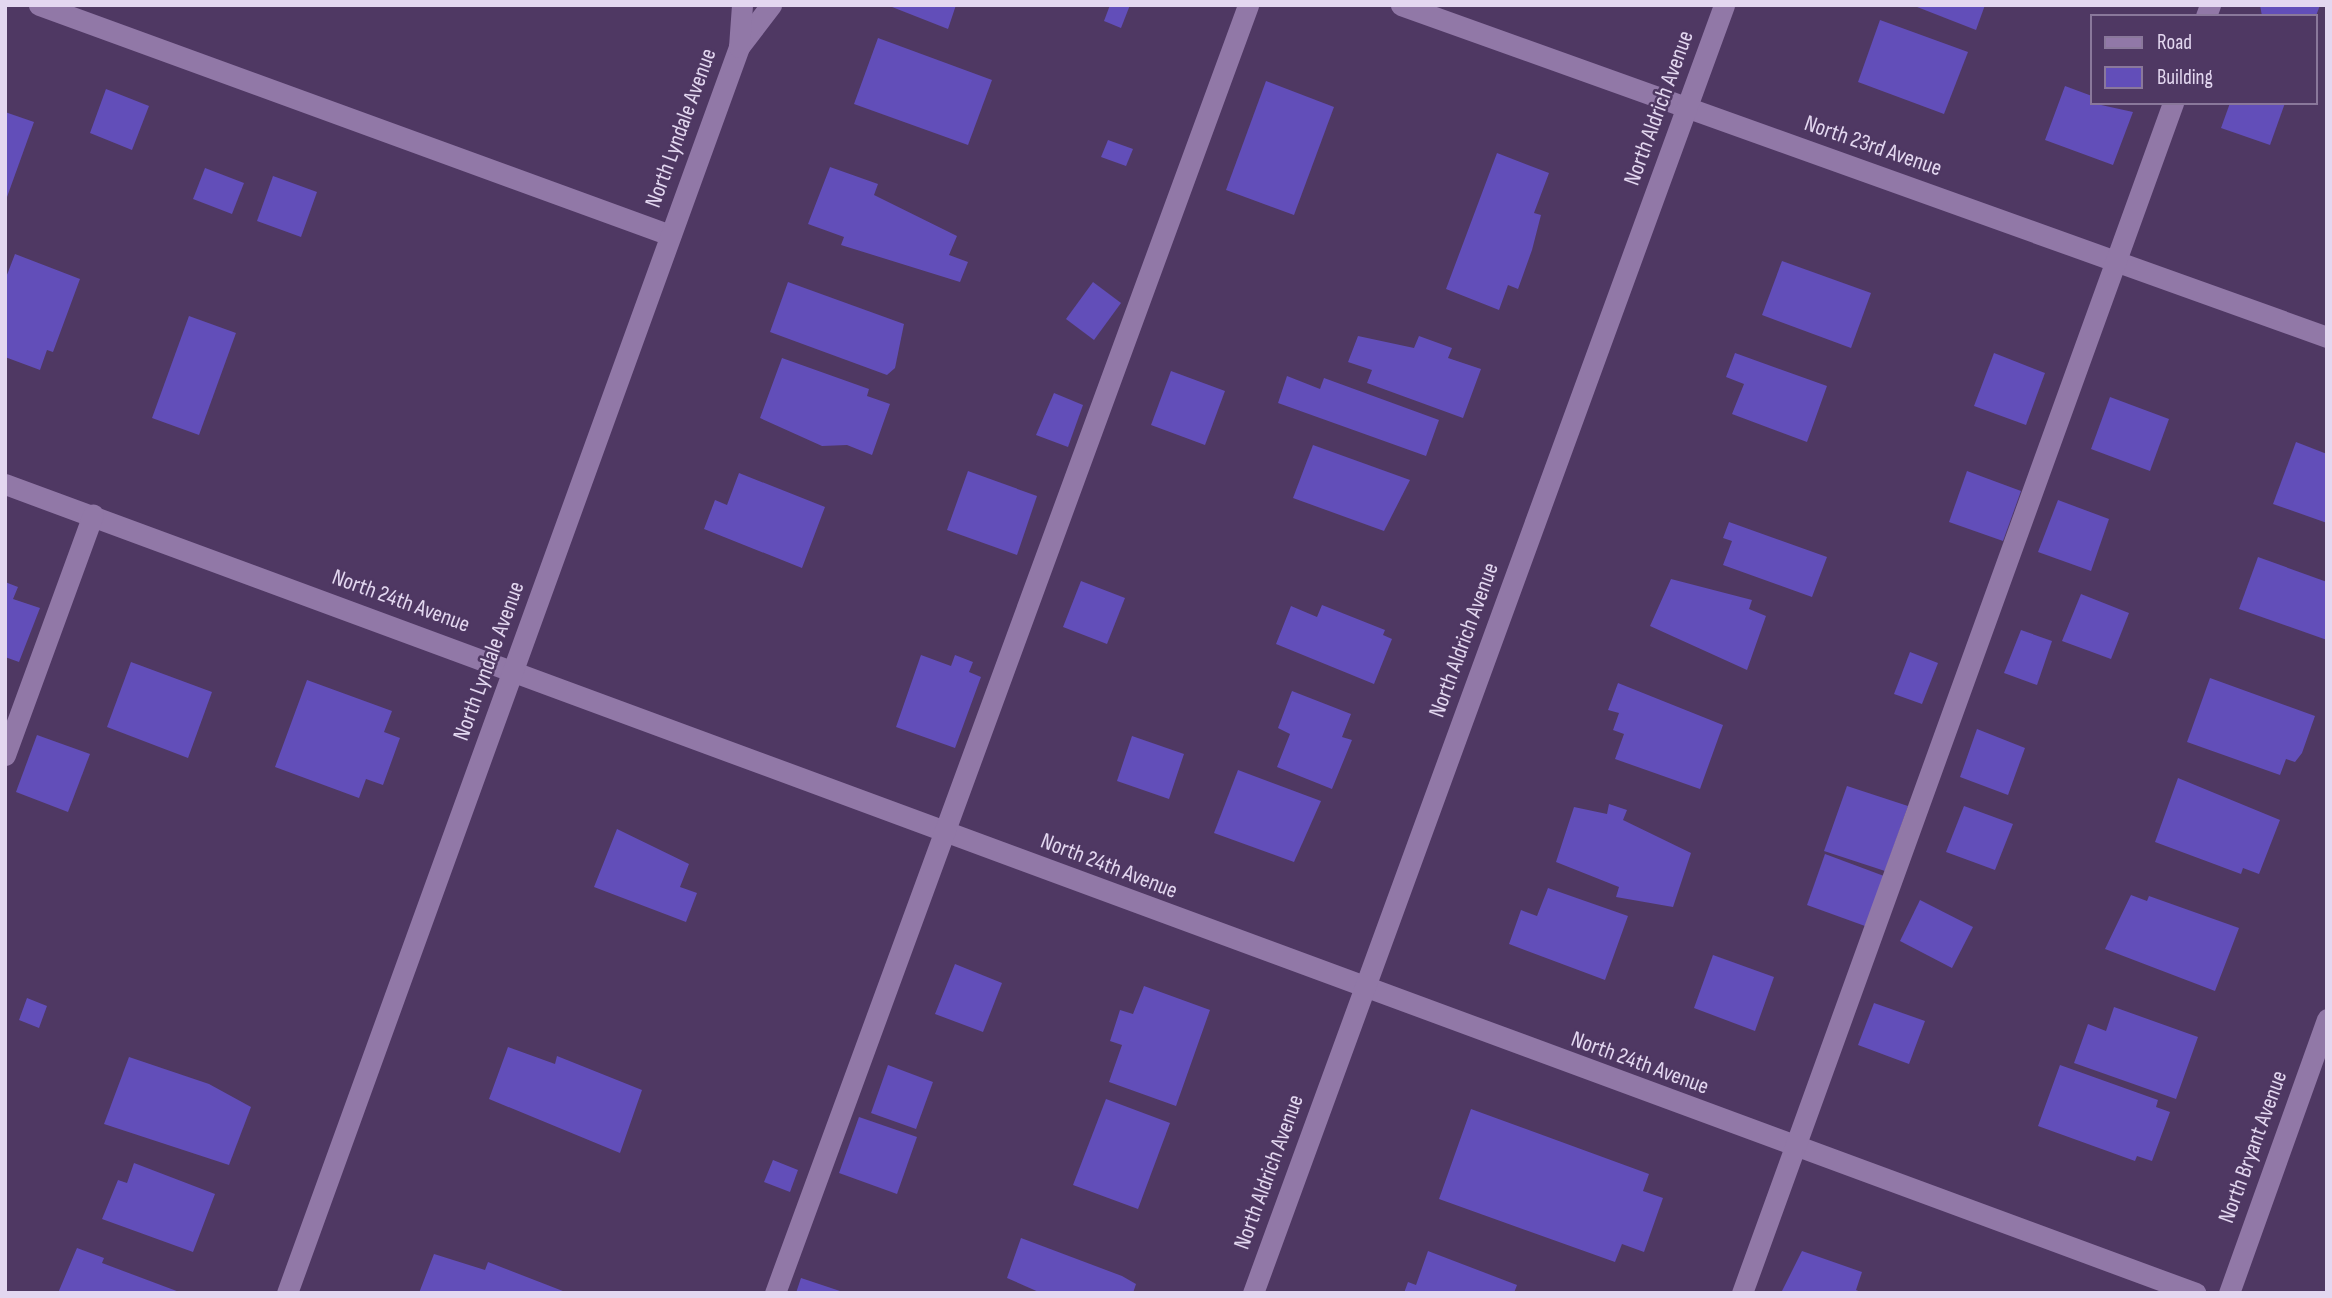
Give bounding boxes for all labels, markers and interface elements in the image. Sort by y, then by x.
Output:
legend [2090,14,2318,105]
street label: North Aldrich Avenue [1618,27,1700,189]
text: Road [2157,30,2192,55]
street label: North Lyndale Avenue [639,45,723,211]
text: Building [2157,65,2213,90]
street label: North 23rd Avenue [1801,110,1945,182]
street label: North Aldrich Avenue [1423,559,1505,721]
street label: North 24th Avenue [328,563,474,639]
street label: North Lyndale Avenue [447,578,531,744]
street label: North 24th Avenue [1037,827,1181,905]
street label: North 24th Avenue [1567,1025,1713,1101]
street label: North Bryant Avenue [2213,1067,2293,1227]
street label: North Aldrich Avenue [1228,1091,1310,1253]

